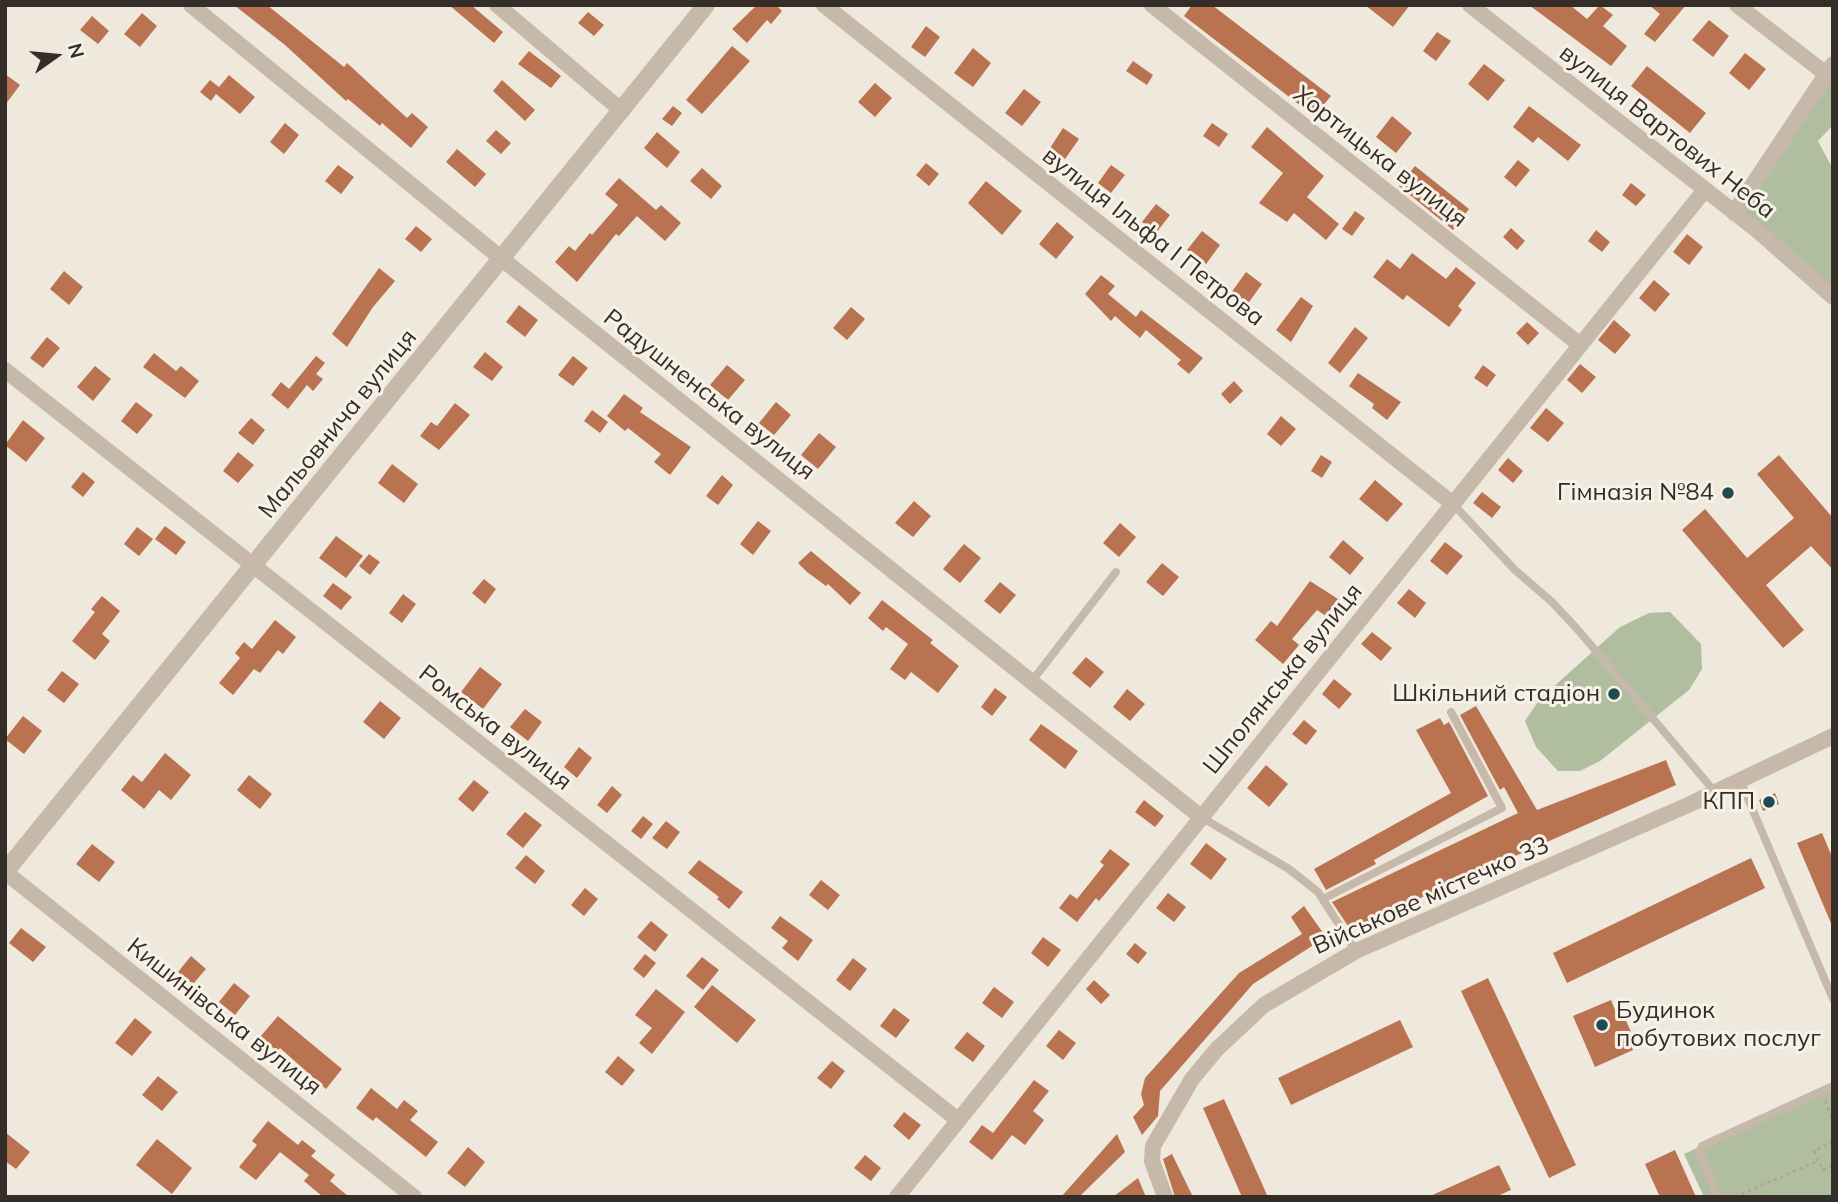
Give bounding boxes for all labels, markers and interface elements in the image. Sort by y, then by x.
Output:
north arrow [21,21,91,91]
street label: вулиця Вартових Неба [1553,39,1781,225]
text: N [63,41,90,61]
street label: Хортицька вулиця [1287,80,1473,234]
street label: вулиця Ільфа І Петрова [1036,141,1270,333]
street label: Радушненська вулиця [598,304,820,486]
street label: Мальовнича вулиця [253,324,423,524]
place label: Гімназія №84 [1557,479,1714,507]
marker: Гімназія №84 [1720,485,1736,501]
street label: Шполянська вулиця [1197,578,1369,780]
street label: Ромська вулиця [413,659,577,797]
place label: Шкільний стадіон [1392,680,1600,708]
marker: Шкільний стадіон [1606,686,1622,702]
place label: КПП [1703,788,1755,816]
marker: КПП [1761,794,1777,810]
street label: Військове містечко 33 [1308,831,1554,961]
street label: Кишинівська вулиця [121,932,327,1102]
place label: Будинок побутових послуг [1616,997,1821,1053]
marker: Будинок побутових послуг [1594,1017,1610,1033]

